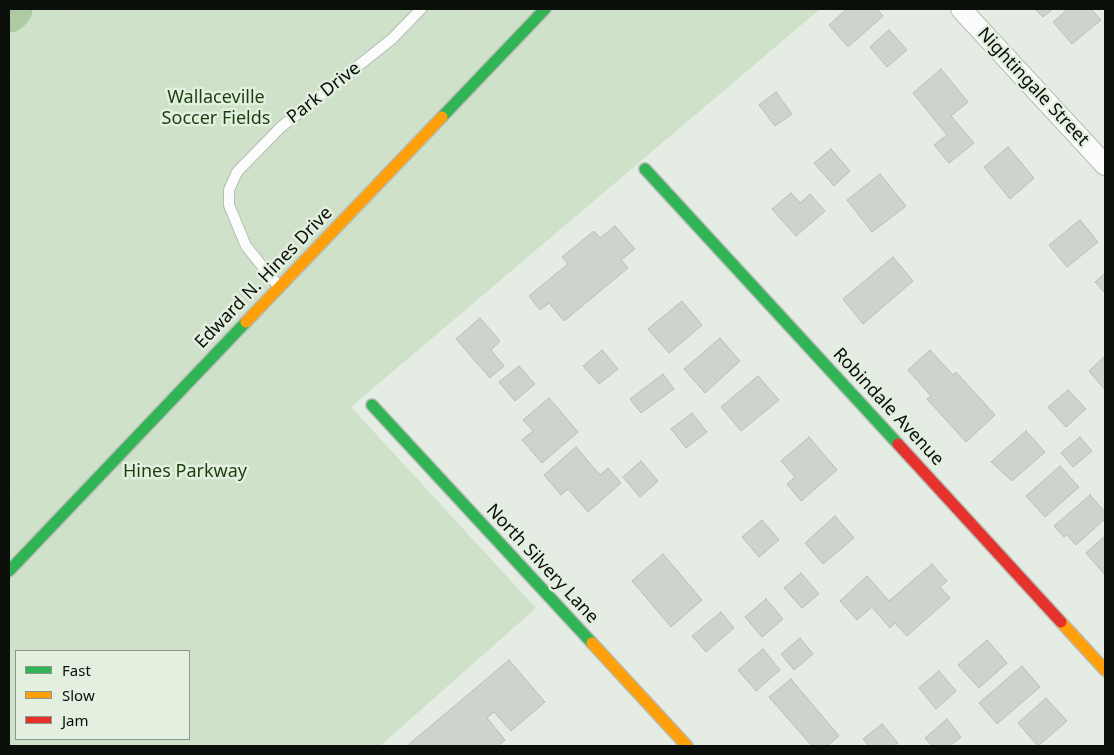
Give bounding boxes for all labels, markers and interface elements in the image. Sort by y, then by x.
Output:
street label: Nightingale Street [973,23,1093,151]
street label: Park Drive [283,58,365,128]
park label: Wallaceville Soccer Fields [162,87,270,130]
street label: Edward N. Hines Drive [191,203,337,353]
street label: Robindale Avenue [828,344,948,470]
park label: Hines Parkway [123,461,247,483]
street label: North Silvery Lane [481,500,603,628]
legend [15,650,190,740]
text: Fast [62,660,91,680]
text: Slow [62,685,95,705]
text: Jam [62,710,89,730]

